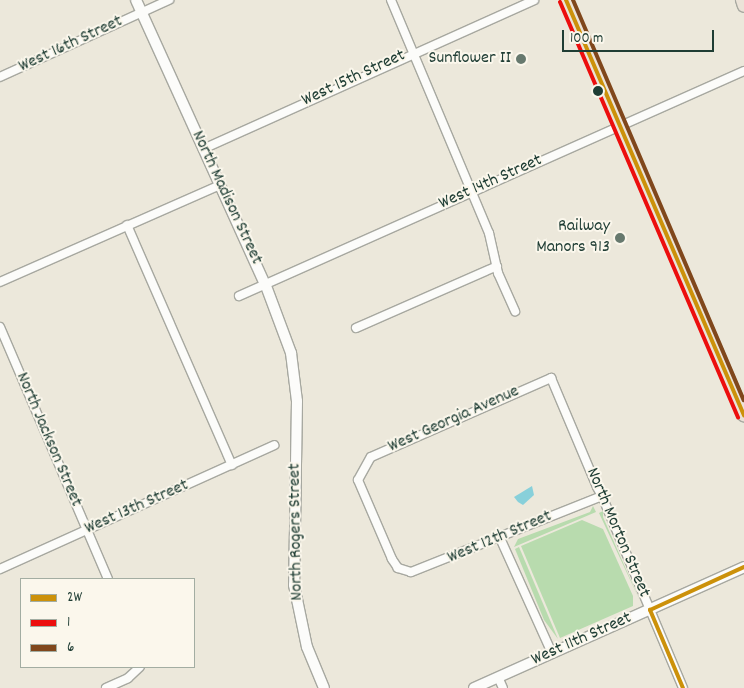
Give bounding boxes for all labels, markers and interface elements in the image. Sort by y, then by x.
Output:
street label: West 16th Street [16,12,126,78]
scale bar [564,20,716,52]
text: 100 m [570,28,603,50]
street label: West 15th Street [299,46,409,112]
place label: Sunflower II [429,48,511,70]
marker: Sunflower II [515,53,527,65]
unlabelled marker [593,86,603,96]
street label: North Madison Street [186,128,266,268]
street label: West 14th Street [436,151,546,215]
place label: Railway Manors 913 [536,217,610,260]
marker: Railway Manors 913 [614,232,626,244]
street label: North Jackson Street [10,370,86,510]
street label: West Georgia Avenue [385,381,523,459]
street label: North Rogers Street [285,463,309,601]
street label: North Morton Street [580,465,654,601]
street label: West 13th Street [82,476,192,540]
street label: West 12th Street [445,506,555,570]
legend [20,578,195,668]
text: 2W [67,587,82,609]
street label: West 11th Street [529,608,635,672]
text: 1 [67,612,70,634]
text: 6 [67,637,74,659]

